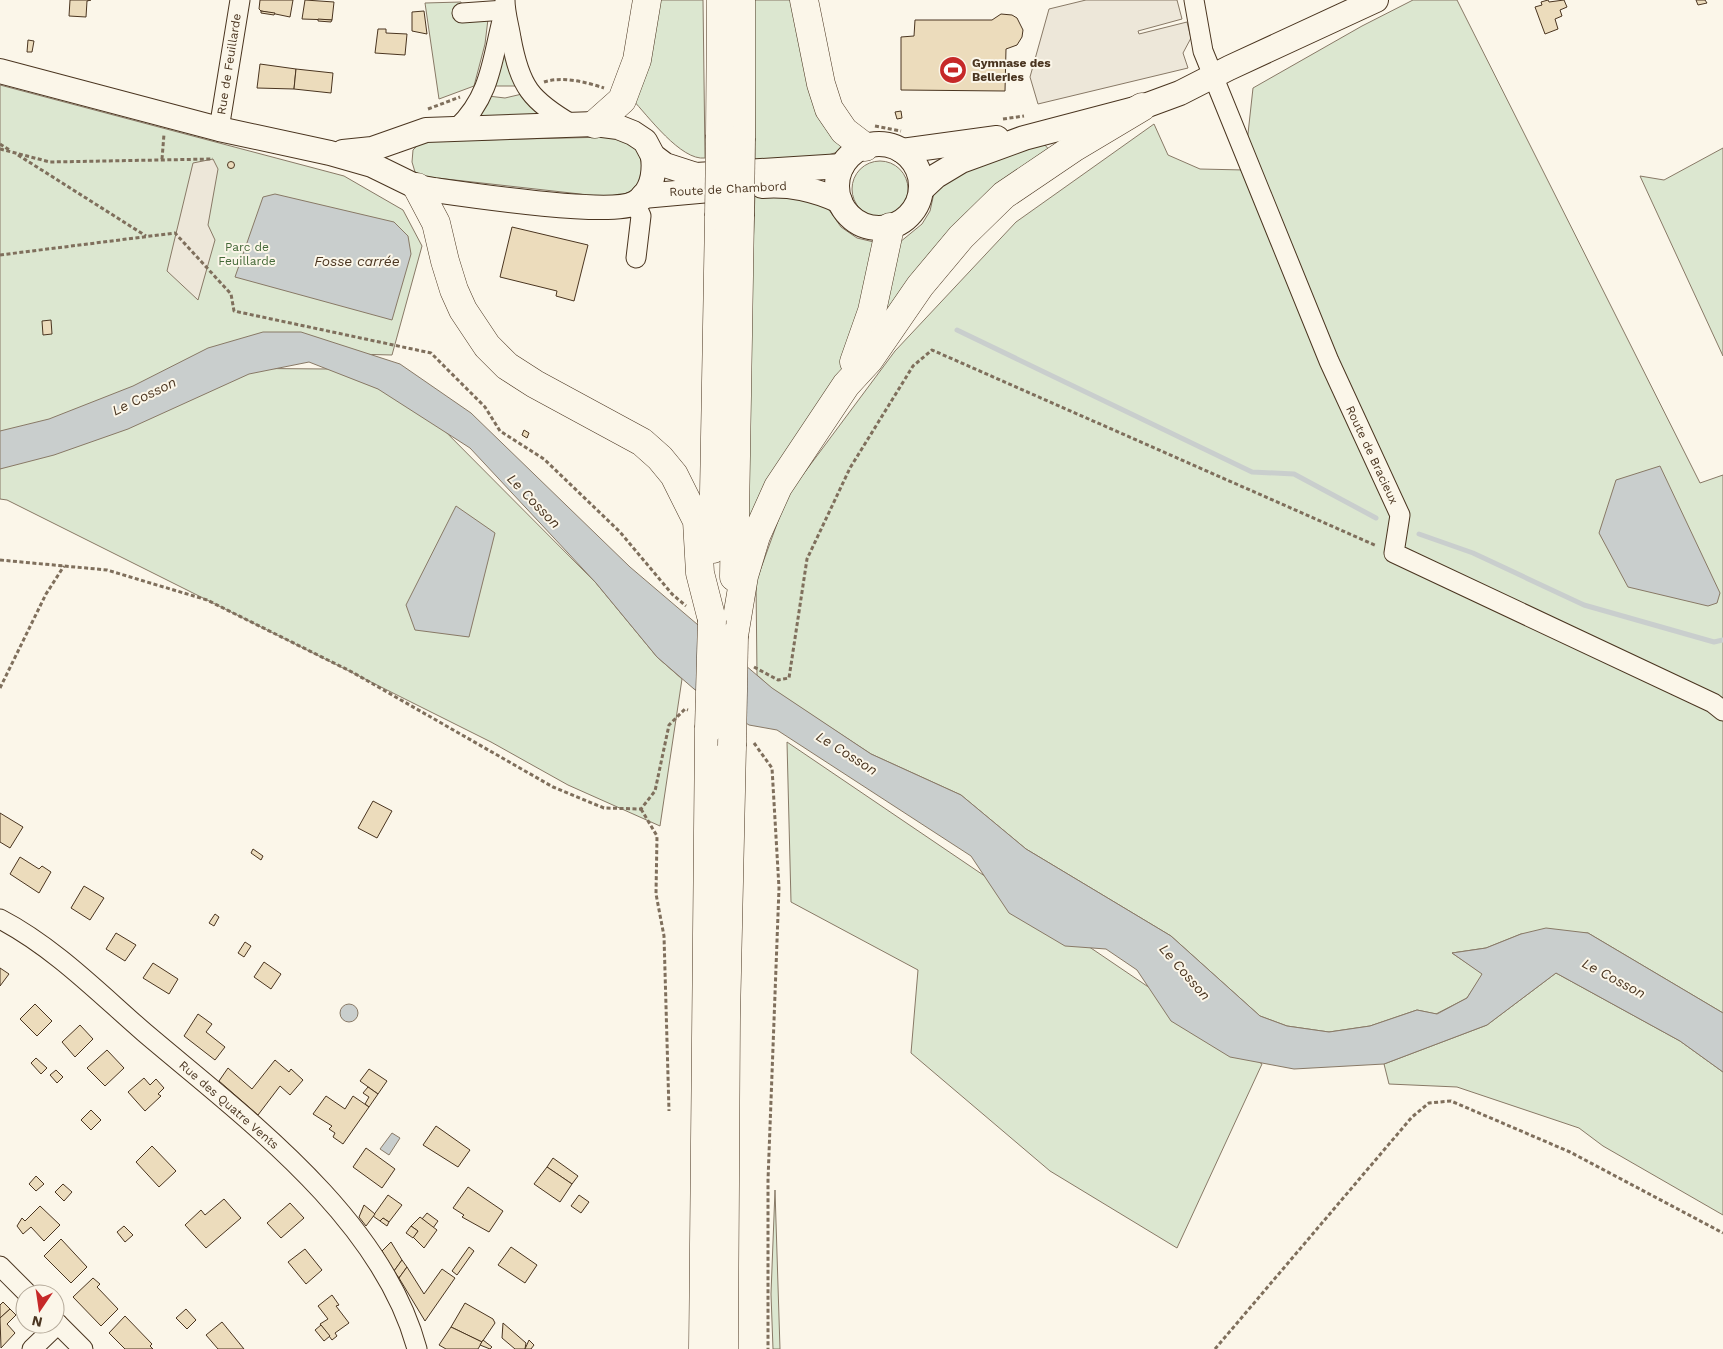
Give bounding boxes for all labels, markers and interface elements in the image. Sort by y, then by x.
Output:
street label: Rue de Feuillarde [214,12,244,116]
sports icon: Gymnase des Belleries [938,55,968,85]
place label: Gymnase des Belleries [972,56,1051,84]
street label: Route de Chambord [669,179,787,199]
park label: Parc de Feuillarde [218,240,276,268]
water label: Fosse carrée [314,253,400,269]
water label: Le Cosson [109,374,179,418]
street label: Route de Bracieux [1343,404,1401,506]
water label: Le Cosson [504,471,564,531]
water label: Le Cosson [813,728,881,778]
water label: Le Cosson [1156,941,1214,1003]
water label: Le Cosson [1580,955,1648,1001]
street label: Rue des Quatre Vents [176,1058,282,1152]
north arrow [15,1284,65,1334]
text: N [30,1313,44,1331]

